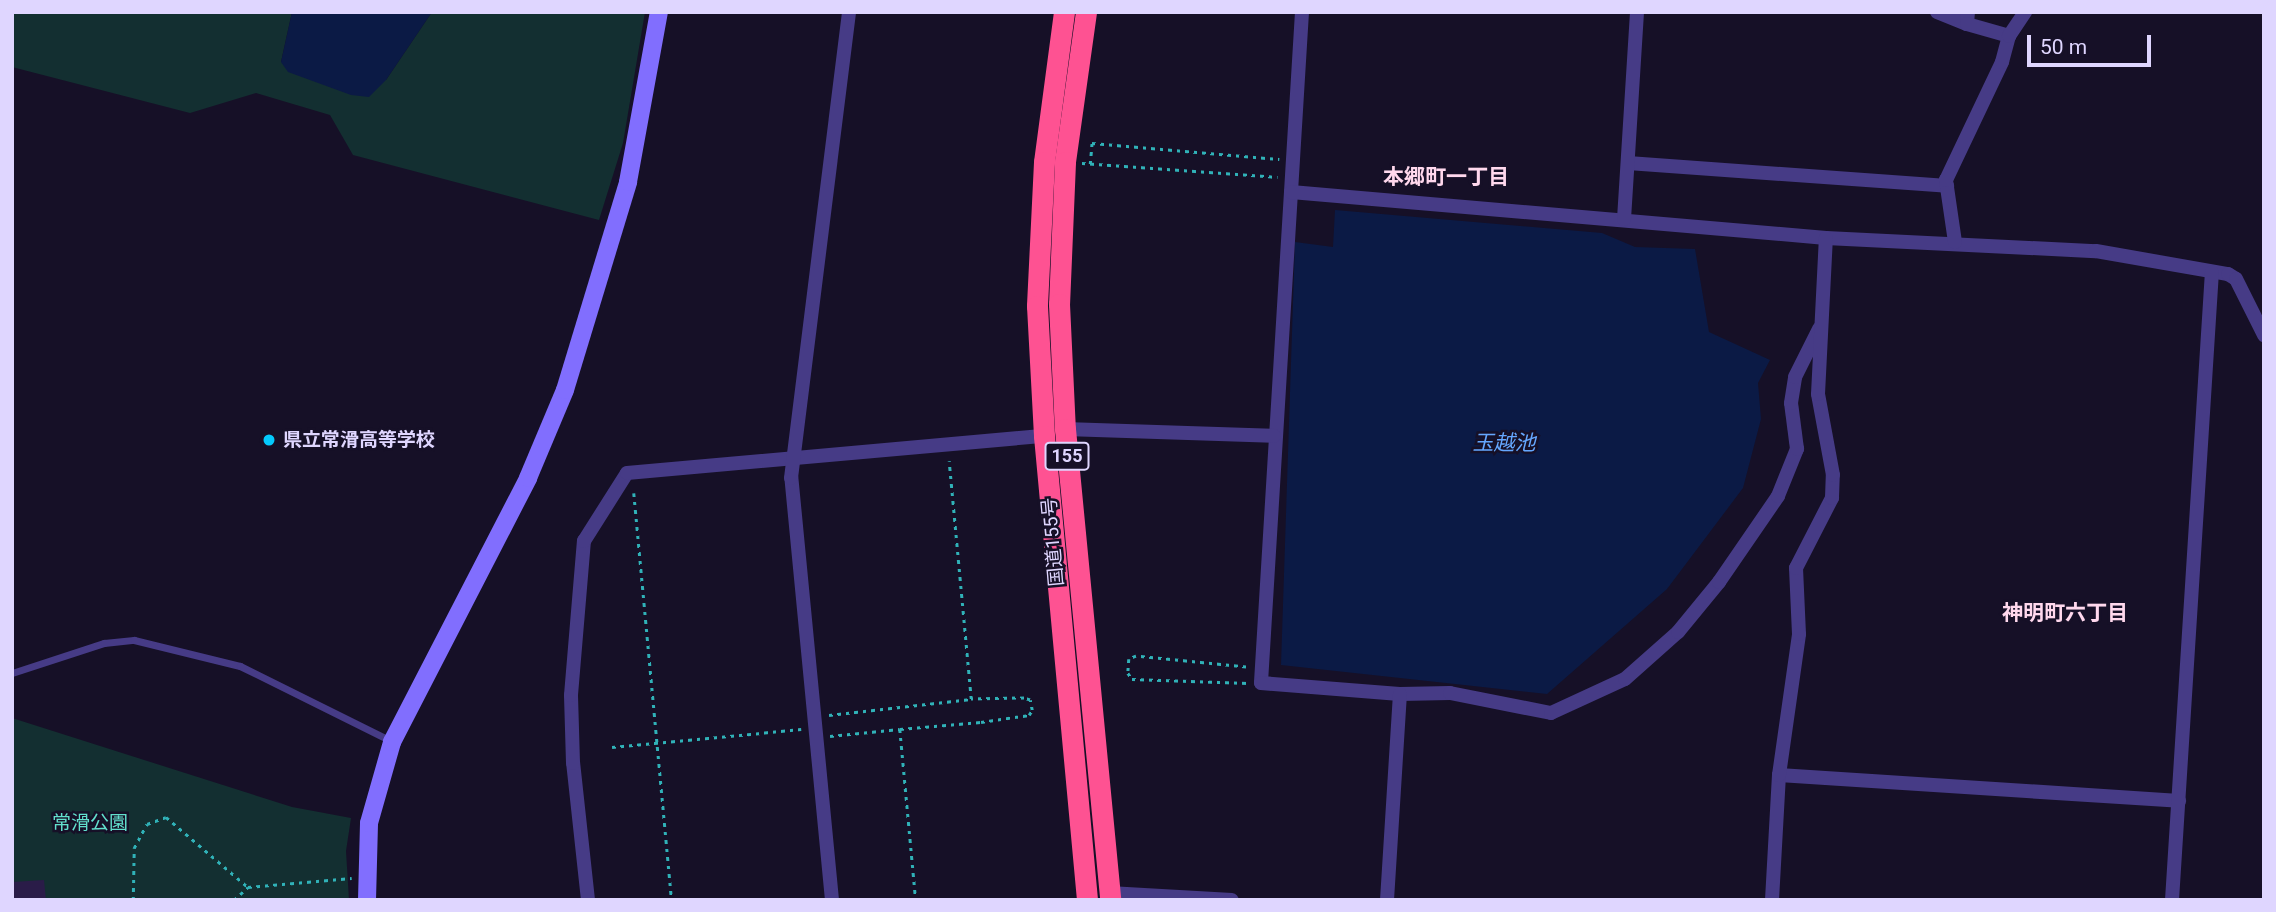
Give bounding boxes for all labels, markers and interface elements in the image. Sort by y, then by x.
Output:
scale bar [2031,21,2155,65]
text: 50 m [2040,35,2087,59]
district label: 本郷町一丁目 [1383,164,1509,190]
place label: 県立常滑高等学校 [283,429,435,451]
water label: 玉越池 [1473,430,1535,456]
marker: 県立常滑高等学校 [261,432,277,448]
road number: 155 [1044,442,1090,470]
street label: 国道155号 [1038,497,1068,587]
district label: 神明町六丁目 [2002,600,2128,626]
park label: 常滑公園 [52,812,128,834]

